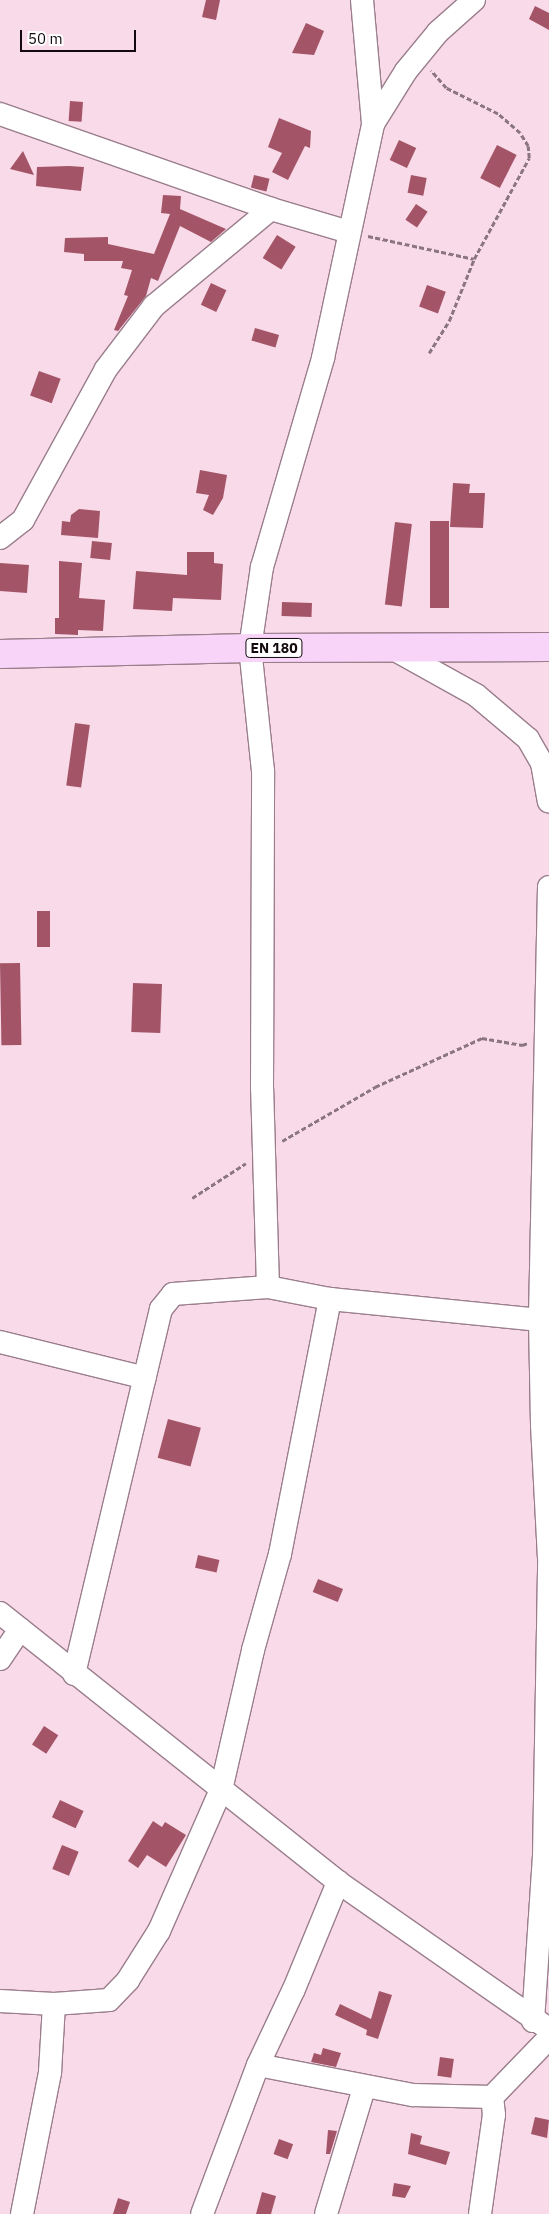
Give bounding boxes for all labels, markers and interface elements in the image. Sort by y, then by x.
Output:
scale bar [22,20,139,52]
text: 50 m [28,29,63,48]
road number: EN 180 [245,636,303,660]

